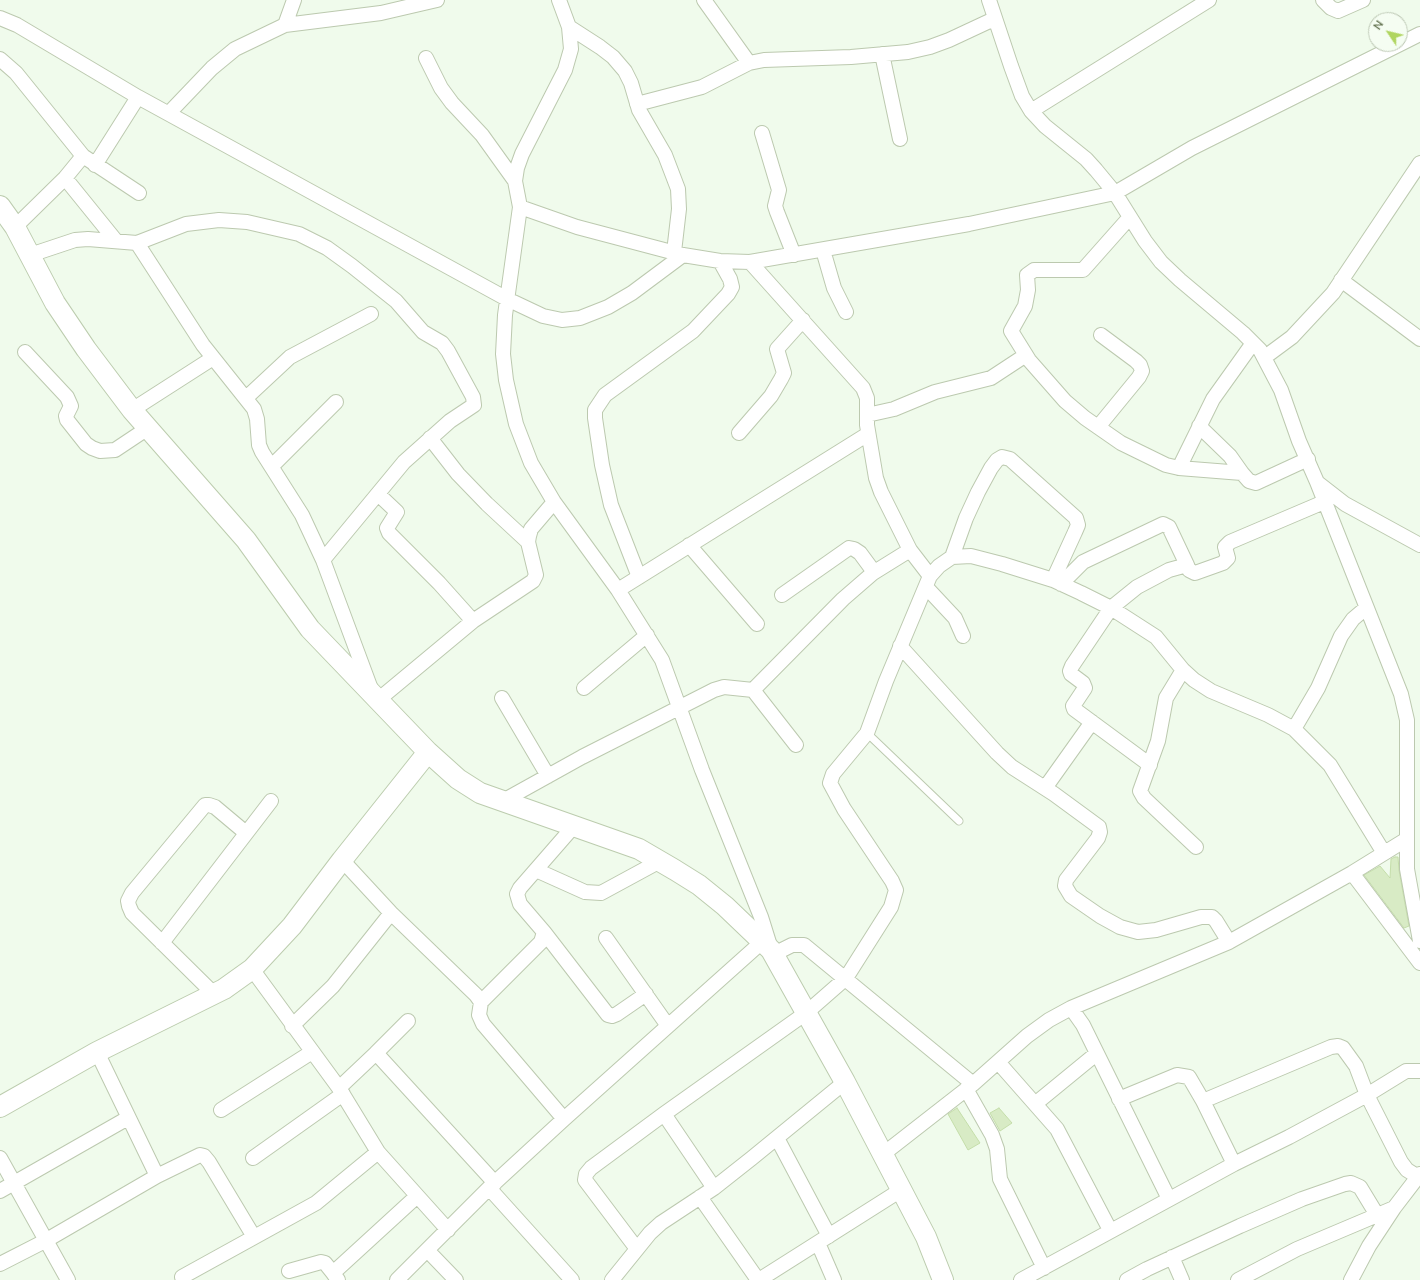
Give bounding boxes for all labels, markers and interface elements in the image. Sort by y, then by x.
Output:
north arrow [1368,12,1408,52]
text: N [1370,18,1387,33]

